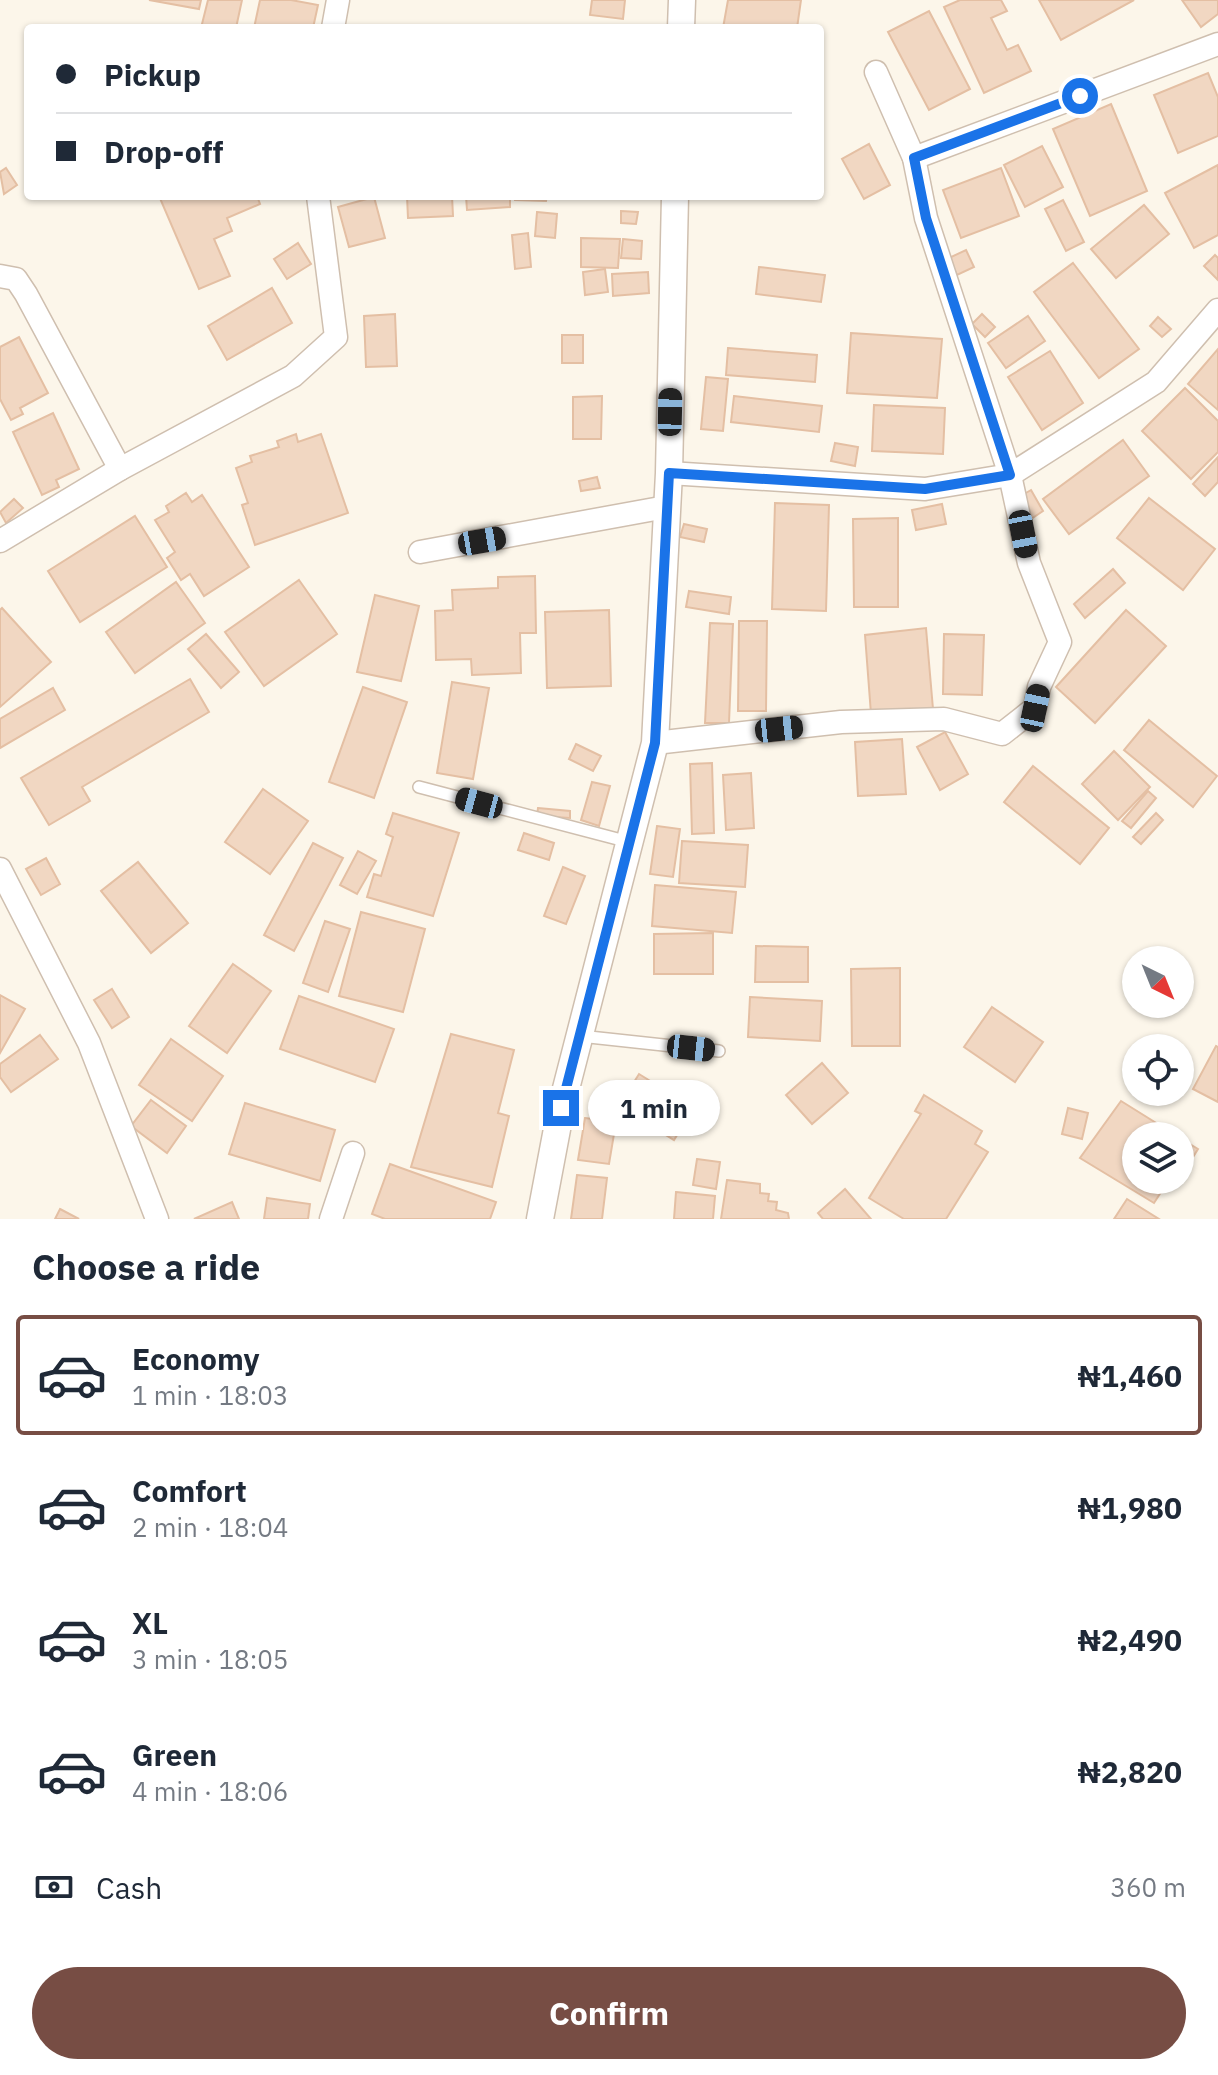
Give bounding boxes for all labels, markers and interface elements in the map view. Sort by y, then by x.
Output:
text: Pickup [104,55,201,94]
route start [1062,78,1098,114]
text: Drop-off [104,132,223,171]
car [658,388,682,436]
car [1007,508,1039,560]
car [456,525,508,557]
car [1018,682,1052,734]
car [754,715,804,743]
car [453,785,505,821]
north arrow [1122,946,1194,1018]
map controls [1122,946,1194,1194]
car [666,1034,716,1062]
button: locate [1122,1034,1194,1106]
callout: 1 min [589,1080,721,1136]
route end [543,1090,579,1126]
text: 1 min [620,1091,688,1125]
button: layers [1122,1122,1194,1194]
text: Choose a ride [32,1243,260,1290]
icon: car [36,1339,108,1411]
text: Economy [132,1339,260,1378]
text: ₦1,460 [1077,1356,1182,1395]
text: 1 min · 18:03 [132,1378,288,1412]
icon: car [36,1471,108,1543]
text: Comfort [132,1471,247,1510]
text: ₦1,980 [1077,1488,1182,1527]
text: 2 min · 18:04 [132,1510,288,1544]
icon: car [36,1603,108,1675]
text: XL [132,1603,168,1642]
text: ₦2,490 [1077,1620,1182,1659]
text: 3 min · 18:05 [132,1642,288,1676]
icon: car [36,1735,108,1807]
text: Green [132,1735,217,1774]
text: ₦2,820 [1077,1752,1182,1791]
text: 4 min · 18:06 [132,1774,288,1808]
icon: cash [32,1865,76,1909]
text: Cash [96,1868,162,1907]
text: 360 m [1110,1870,1186,1904]
button: Confirm [32,1967,1186,2059]

